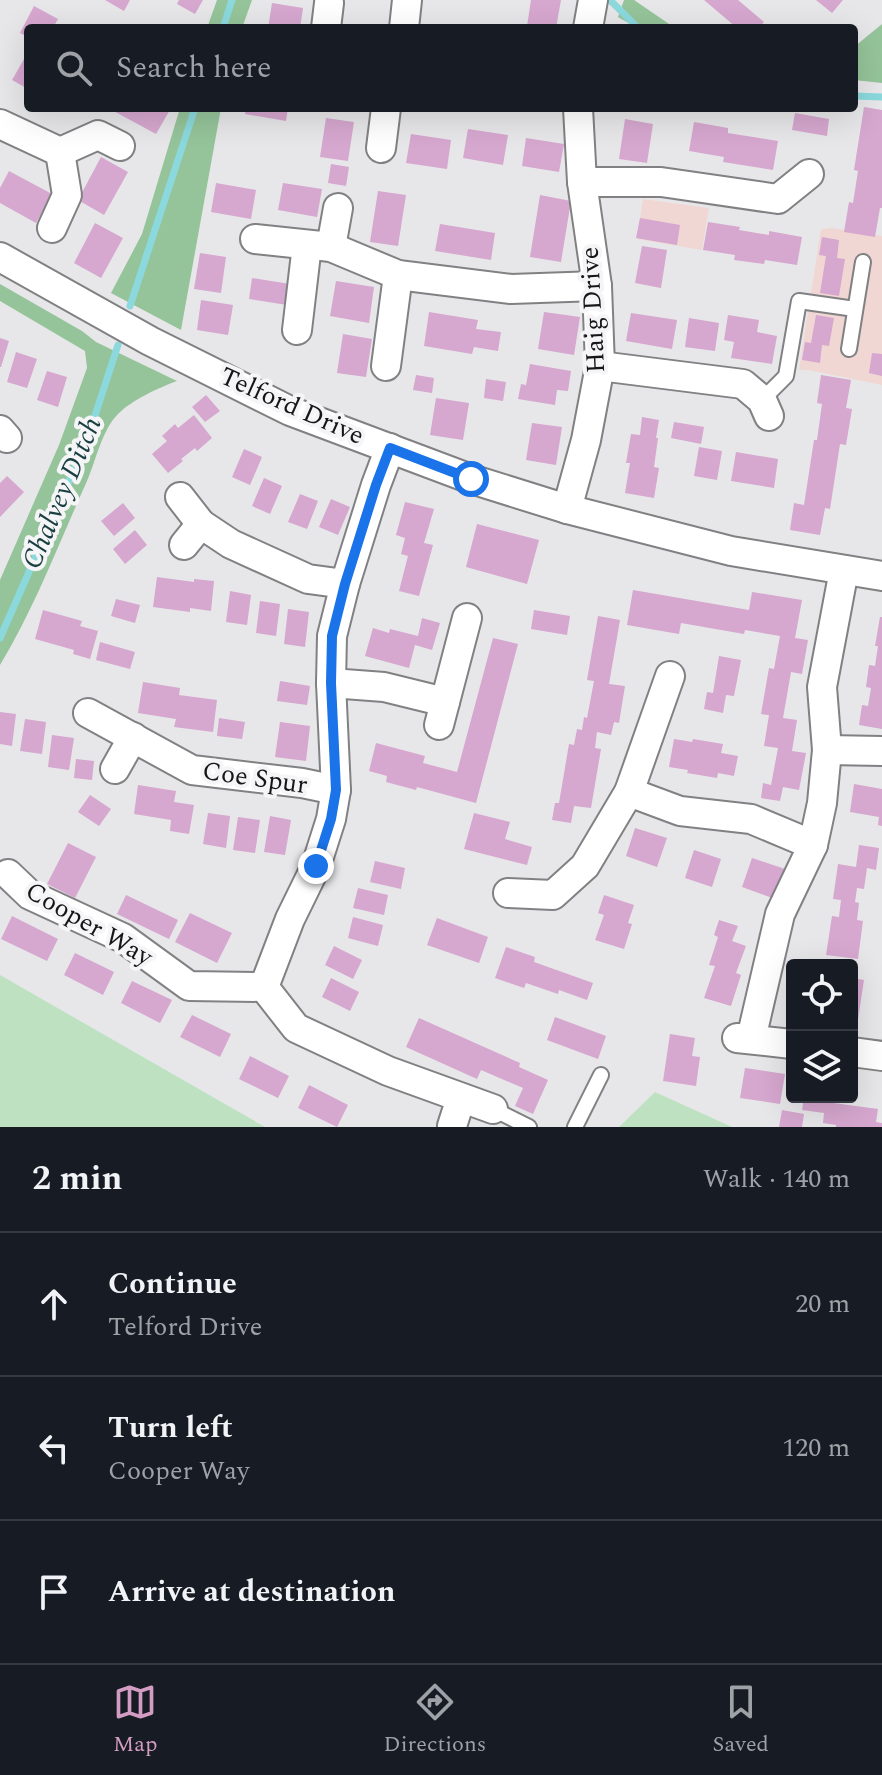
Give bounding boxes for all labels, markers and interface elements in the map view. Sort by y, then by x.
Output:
search box [24,24,858,112]
text: Search here [116,45,272,91]
icon: search [52,46,96,90]
street label: Haig Drive [570,246,616,374]
street label: Telford Drive [213,356,371,456]
water label: Chalvey Ditch [11,410,113,576]
route start [453,461,489,497]
street label: Coe Spur [200,751,310,805]
route end [298,848,334,884]
street label: Cooper Way [18,871,162,977]
map controls [786,959,858,1103]
button: locate [786,959,858,1031]
button: layers [786,1031,858,1103]
text: 2 min [32,1153,122,1205]
text: Walk · 140 m [703,1159,850,1199]
text: Continue [108,1261,237,1307]
icon: ahead [32,1282,76,1326]
text: 20 m [795,1284,850,1324]
text: Telford Drive [108,1307,262,1347]
text: Turn left [108,1405,233,1451]
icon: left [32,1426,76,1470]
text: 120 m [782,1428,850,1468]
text: Cooper Way [108,1451,249,1491]
text: Arrive at destination [108,1569,395,1615]
icon: arrive [32,1570,76,1614]
tab: Map [113,1680,157,1761]
tab: Directions [384,1680,486,1761]
tab: Saved [712,1680,769,1761]

